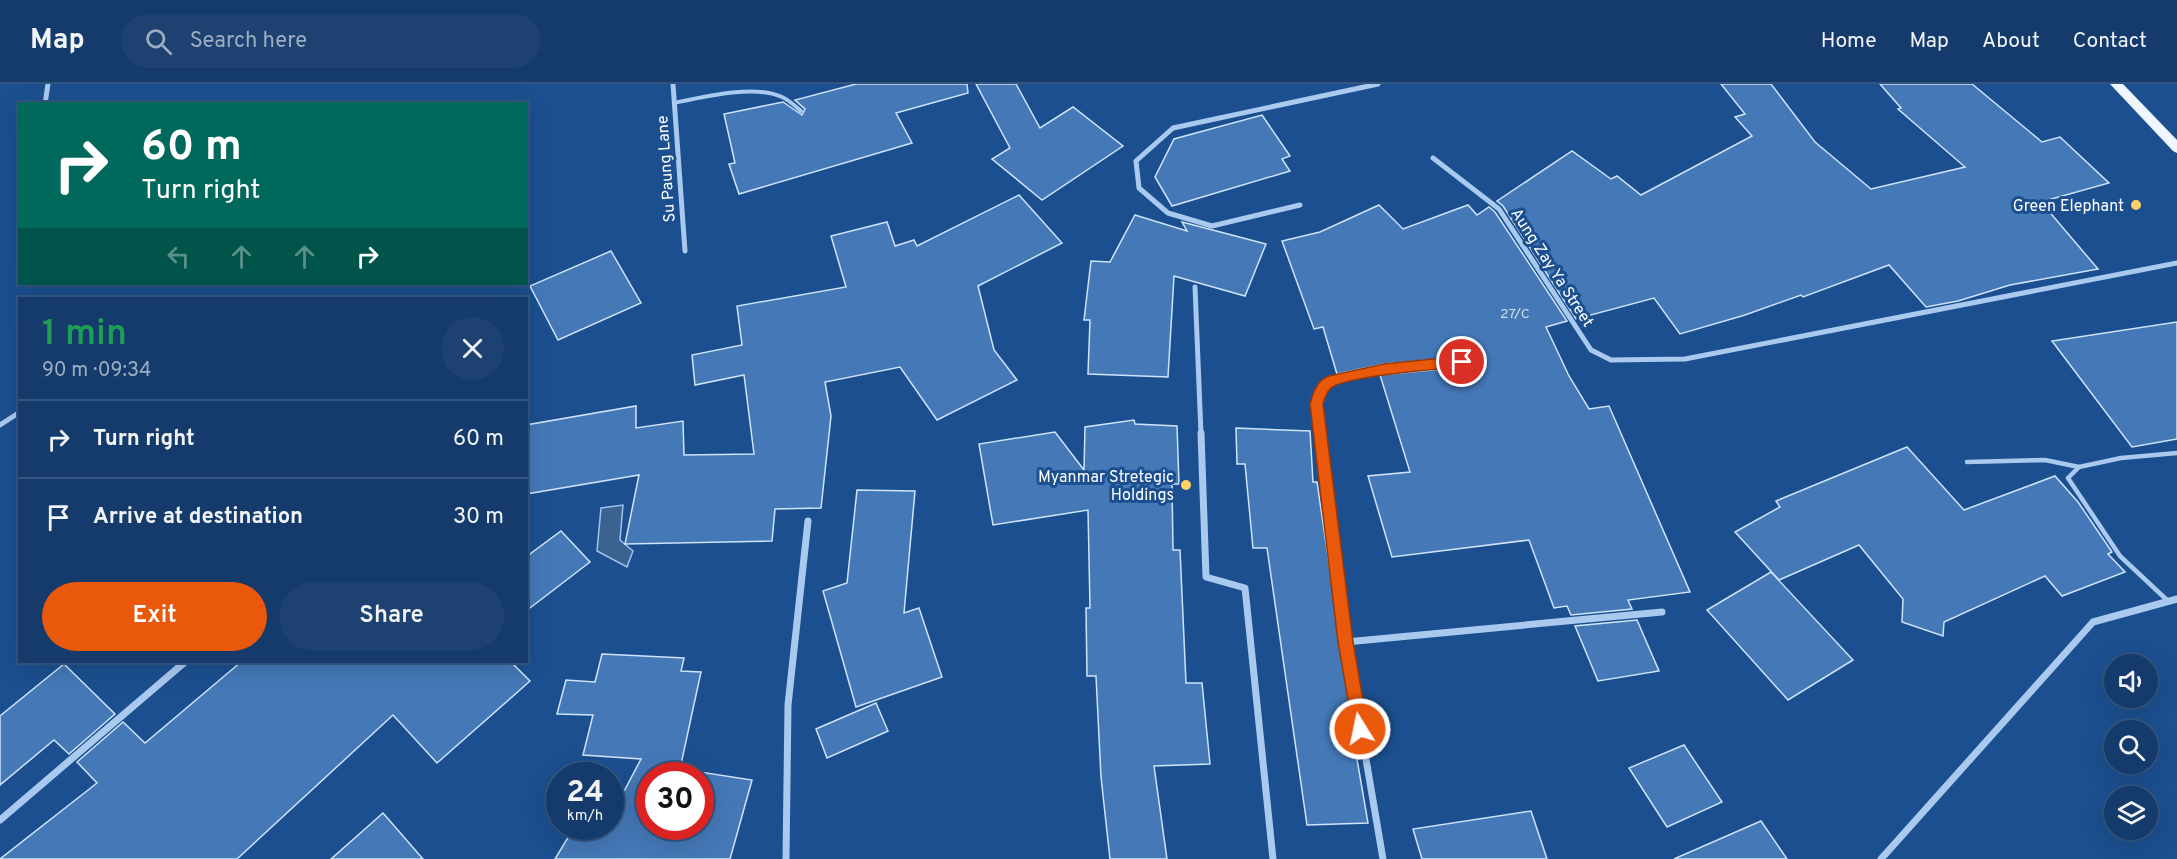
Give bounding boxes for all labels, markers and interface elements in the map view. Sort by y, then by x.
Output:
search box [121,14,541,68]
text: Map [30,23,85,59]
icon: search [142,25,175,58]
text: Search here [190,28,307,55]
text: Home [1821,28,1877,55]
text: Map [1910,28,1949,55]
text: About [1982,28,2040,55]
text: Contact [2073,28,2147,55]
street label: Su Paung Lane [653,115,681,223]
text: 60 m [141,122,242,175]
icon: right [42,126,120,204]
text: Turn right [141,174,260,208]
place label: Green Elephant [2013,197,2124,217]
marker: Green Elephant [2129,198,2143,212]
street label: Aung Zay Ya Street [1505,205,1597,331]
icon: left [162,240,195,273]
icon: ahead [225,240,258,273]
icon: ahead [288,240,321,273]
icon: right [351,240,384,273]
house number: 27/C [1500,306,1530,323]
text: 1 min [42,312,127,358]
button: close [441,317,504,380]
pin [1436,336,1487,387]
icon: arrive [1445,345,1478,378]
text: 90 m · 09:34 [42,358,151,384]
icon: right [42,423,75,456]
text: Turn right [93,426,195,453]
text: 60 m [453,426,504,453]
place label: Myanmar Stretegic Holdings [1038,468,1174,506]
marker: Myanmar Stretegic Holdings [1179,478,1193,492]
icon: arrive [42,501,75,534]
text: Arrive at destination [93,504,303,531]
text: 30 m [453,504,504,531]
button: Exit [42,582,267,651]
button: Share [279,582,504,651]
map controls [2104,654,2158,840]
button: sound [2104,654,2158,708]
position arrow [1328,697,1392,761]
button: search [2104,720,2158,774]
speed limit sign: 30 [636,762,714,840]
text: 24 [566,775,604,812]
button: layers [2104,786,2158,840]
text: km/h [567,807,603,826]

